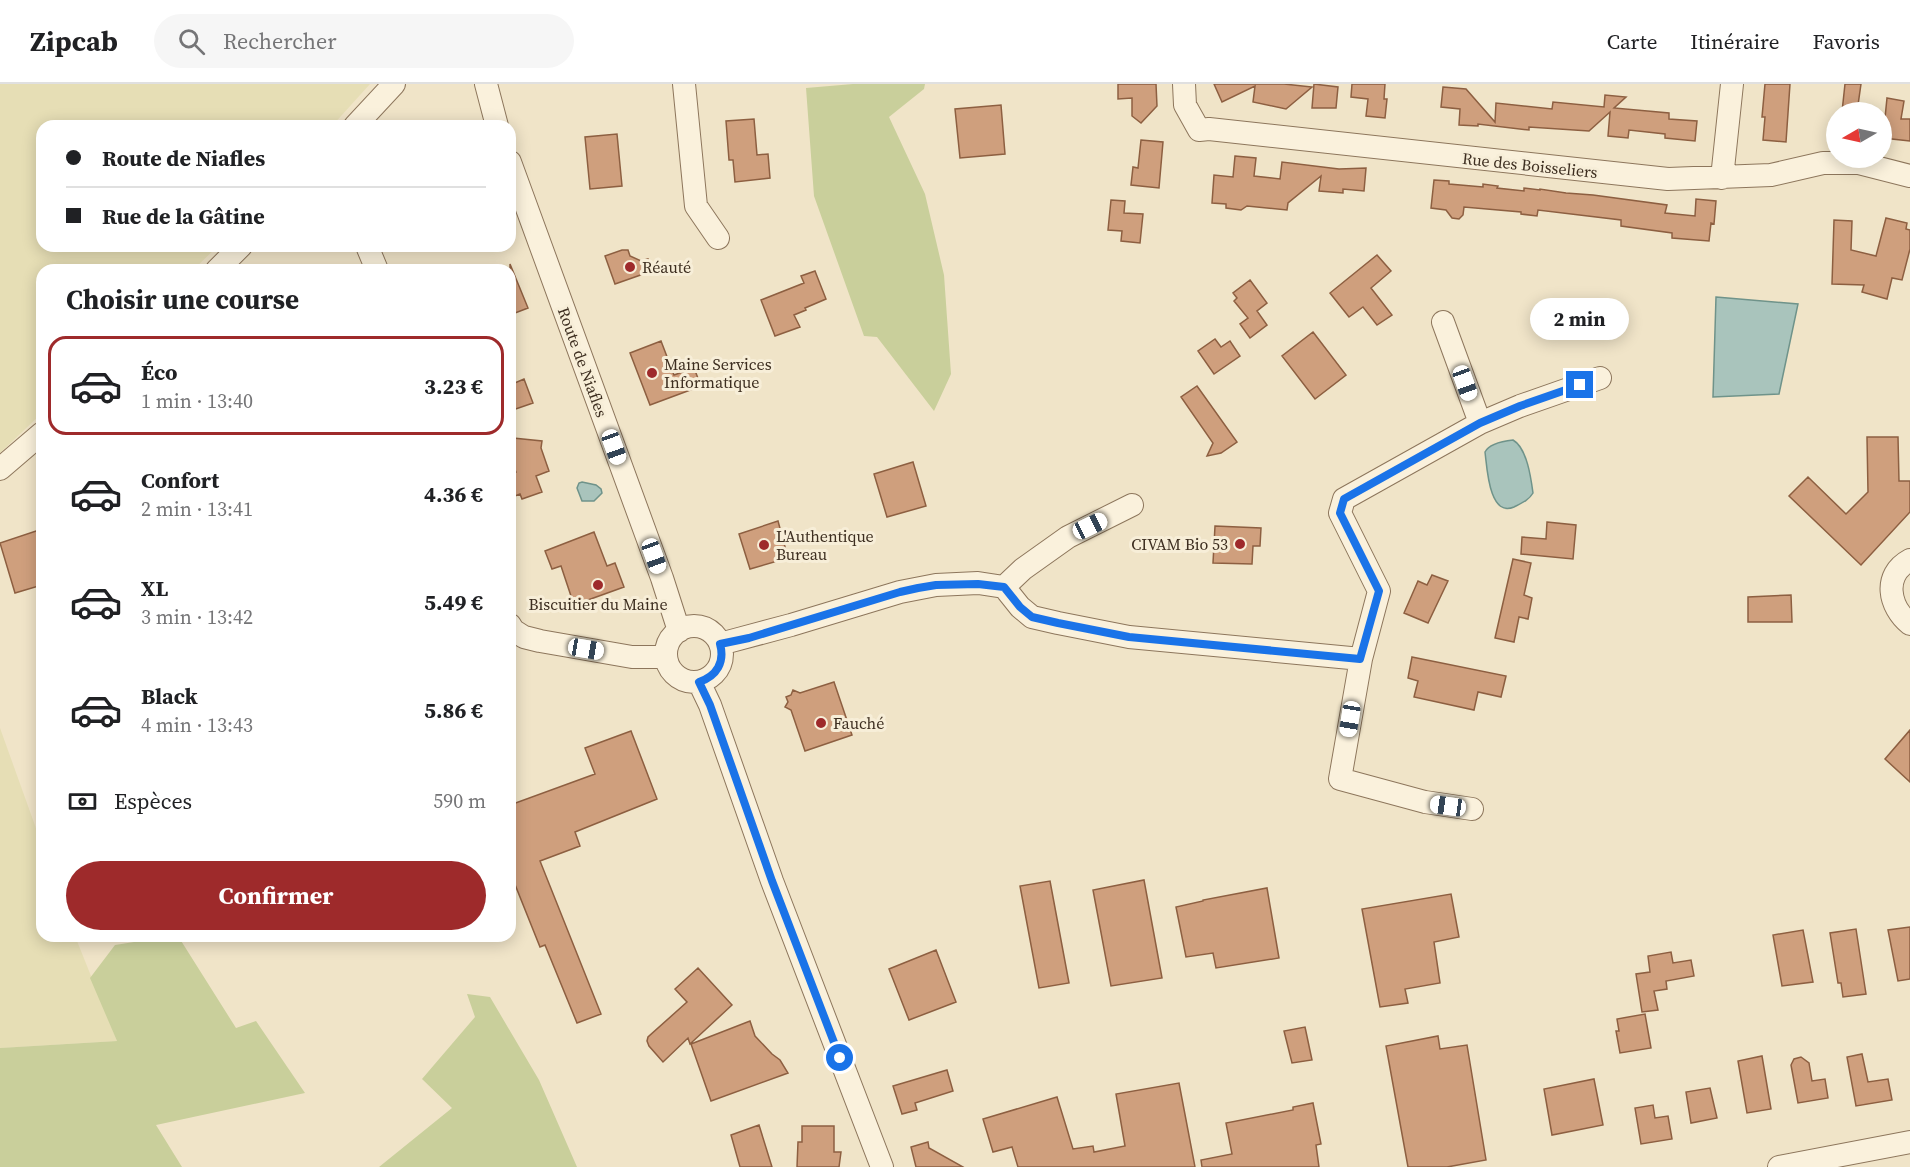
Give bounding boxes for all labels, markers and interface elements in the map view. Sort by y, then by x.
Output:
search box [154,14,574,68]
text: Zipcab [30,22,118,60]
icon: search [175,25,208,58]
text: Rechercher [223,26,337,56]
text: Carte [1607,27,1657,56]
text: Itinéraire [1690,27,1779,56]
text: Favoris [1812,27,1880,56]
north arrow [1826,102,1892,168]
map controls [1826,102,1892,168]
text: Route de Niafles [102,143,265,173]
street label: Rue des Boisseliers [1461,147,1599,183]
text: Rue de la Gâtine [102,201,265,231]
place label: Réauté [642,256,691,278]
marker: Réauté [623,260,637,274]
text: Choisir une course [66,281,299,318]
callout: 2 min [1530,298,1630,340]
street label: Route de Niafles [553,304,613,420]
text: 2 min [1554,305,1605,333]
place label: Maine Services Informatique [664,353,772,393]
text: Éco [141,357,178,387]
icon: car [69,359,123,413]
car [1450,363,1480,403]
marker: Maine Services Informatique [645,366,659,380]
text: 3.23 € [424,371,483,401]
route end [1566,371,1593,398]
text: 1 min · 13:40 [141,387,253,415]
car [599,427,629,467]
text: Confort [141,465,219,495]
icon: car [69,467,123,521]
text: 4.36 € [424,479,483,509]
text: 2 min · 13:41 [141,495,253,523]
car [1070,510,1110,542]
place label: L'Authentique Bureau [776,525,874,565]
place label: CIVAM Bio 53 [1131,533,1228,555]
car [639,536,669,576]
marker: CIVAM Bio 53 [1233,537,1247,551]
marker: L'Authentique Bureau [757,538,771,552]
text: XL [141,573,168,603]
icon: car [69,575,123,629]
marker: Biscuitier du Maine [591,578,605,592]
text: 5.49 € [424,587,483,617]
place label: Biscuitier du Maine [528,593,668,615]
text: 3 min · 13:42 [141,603,253,631]
car [567,637,605,661]
text: Black [141,681,198,711]
icon: car [69,683,123,737]
text: 5.86 € [424,695,483,725]
car [1338,700,1362,738]
text: 4 min · 13:43 [141,711,253,739]
place label: Fauché [833,712,884,734]
marker: Fauché [814,716,828,730]
icon: cash [66,785,99,818]
text: Espèces [114,786,192,816]
text: 590 m [433,787,486,815]
car [1429,795,1467,817]
button: Confirmer [66,861,486,930]
route start [826,1044,853,1071]

